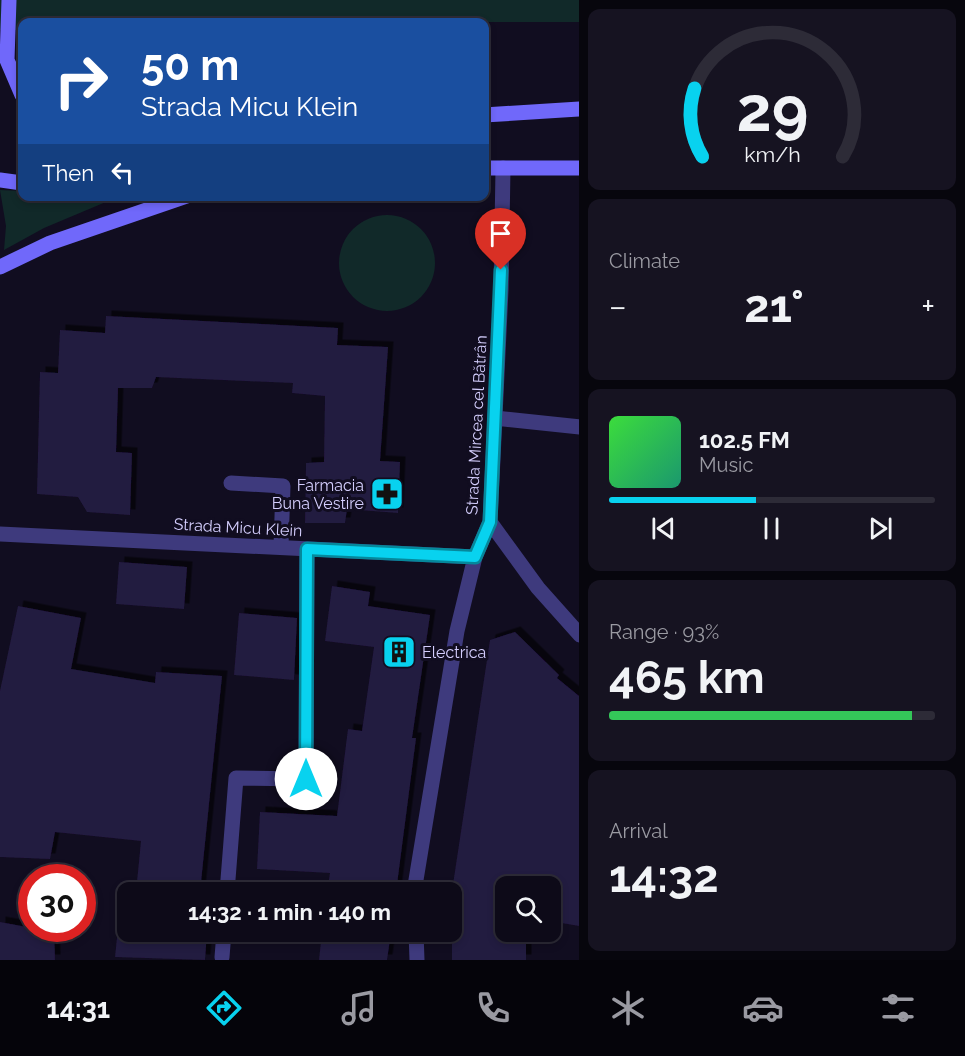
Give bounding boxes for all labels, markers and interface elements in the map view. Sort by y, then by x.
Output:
text: 50 m [141,41,239,90]
icon: right [42,42,120,120]
text: 29 [736,72,808,146]
text: Strada Micu Klein [141,91,358,122]
text: km/h [744,142,800,167]
icon: left [106,156,139,189]
text: Then [42,160,94,186]
pin [475,208,526,270]
icon: arrive [484,217,517,250]
text: Climate [609,249,680,273]
text: 21° [744,280,804,333]
text: − [609,287,627,326]
text: + [921,287,935,326]
street label: Strada Mircea cel Bătrân [462,335,491,515]
text: 102.5 FM [699,427,790,453]
text: Music [699,453,753,477]
place label: Farmacia Buna Vestire [272,476,364,513]
pharmacy icon: Farmacia Buna Vestire [369,476,405,512]
icon: previous [647,512,680,545]
icon: pause [755,512,788,545]
icon: next [864,512,897,545]
street label: Strada Micu Klein [173,515,303,540]
text: Range · 93% [609,620,719,644]
building icon: Electrica [381,634,417,670]
place label: Electrica [422,643,486,662]
text: 465 km [609,651,765,704]
position arrow [274,747,338,811]
text: Arrival [609,819,668,843]
text: 14:32 [609,850,719,903]
speed limit sign: 30 [18,864,96,942]
map controls [495,876,561,942]
button: search [495,876,561,942]
text: 14:32 · 1 min · 140 m [188,899,391,925]
icon: directions [203,987,245,1029]
icon: music [338,987,380,1029]
icon: phone [472,987,514,1029]
icon: climate [607,987,649,1029]
icon: car [742,987,784,1029]
icon: filters [877,987,919,1029]
text: 14:31 [46,993,110,1024]

